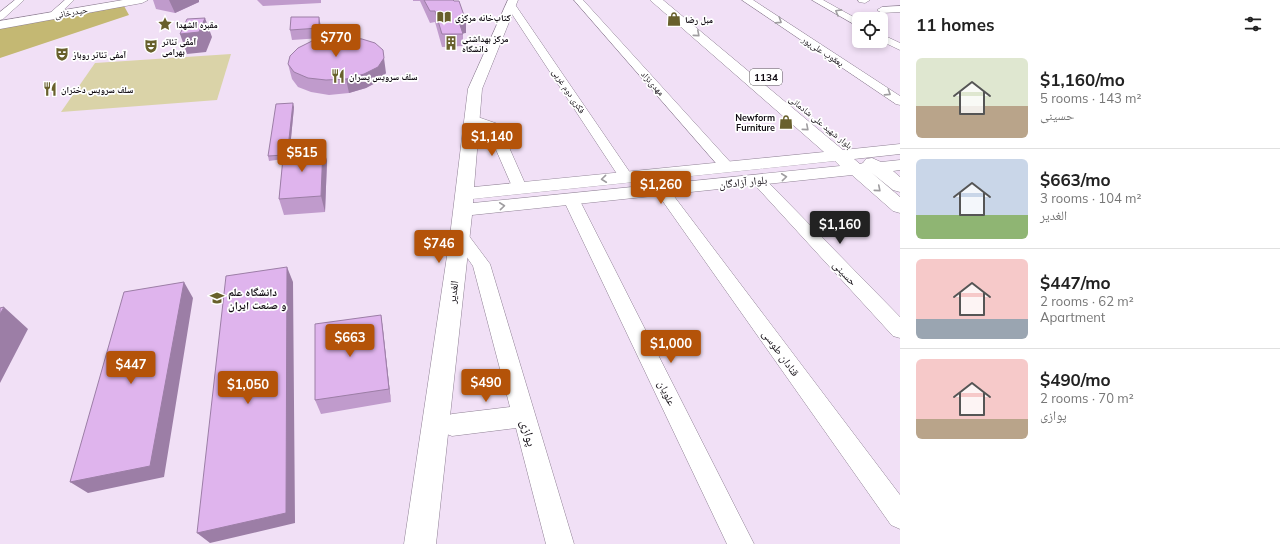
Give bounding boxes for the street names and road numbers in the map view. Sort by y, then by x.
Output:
street label: حیدرخانی [54,4,89,20]
street label: یعقوب علی‌پور [799,33,846,70]
street label: فکری دوم غربی [549,67,588,117]
street label: مهدی‌نژاد [639,68,667,98]
road number: 1134 [750,69,782,85]
street label: بلوار شهید علی شادمانی [787,93,855,151]
street label: بلوار آزادگان [718,173,768,191]
street label: حسینی [830,258,860,288]
street label: الغدیر [445,280,461,305]
street label: قنادان طوسی [759,327,803,379]
street label: علویان [655,378,679,408]
street label: پوازی [517,418,540,448]

